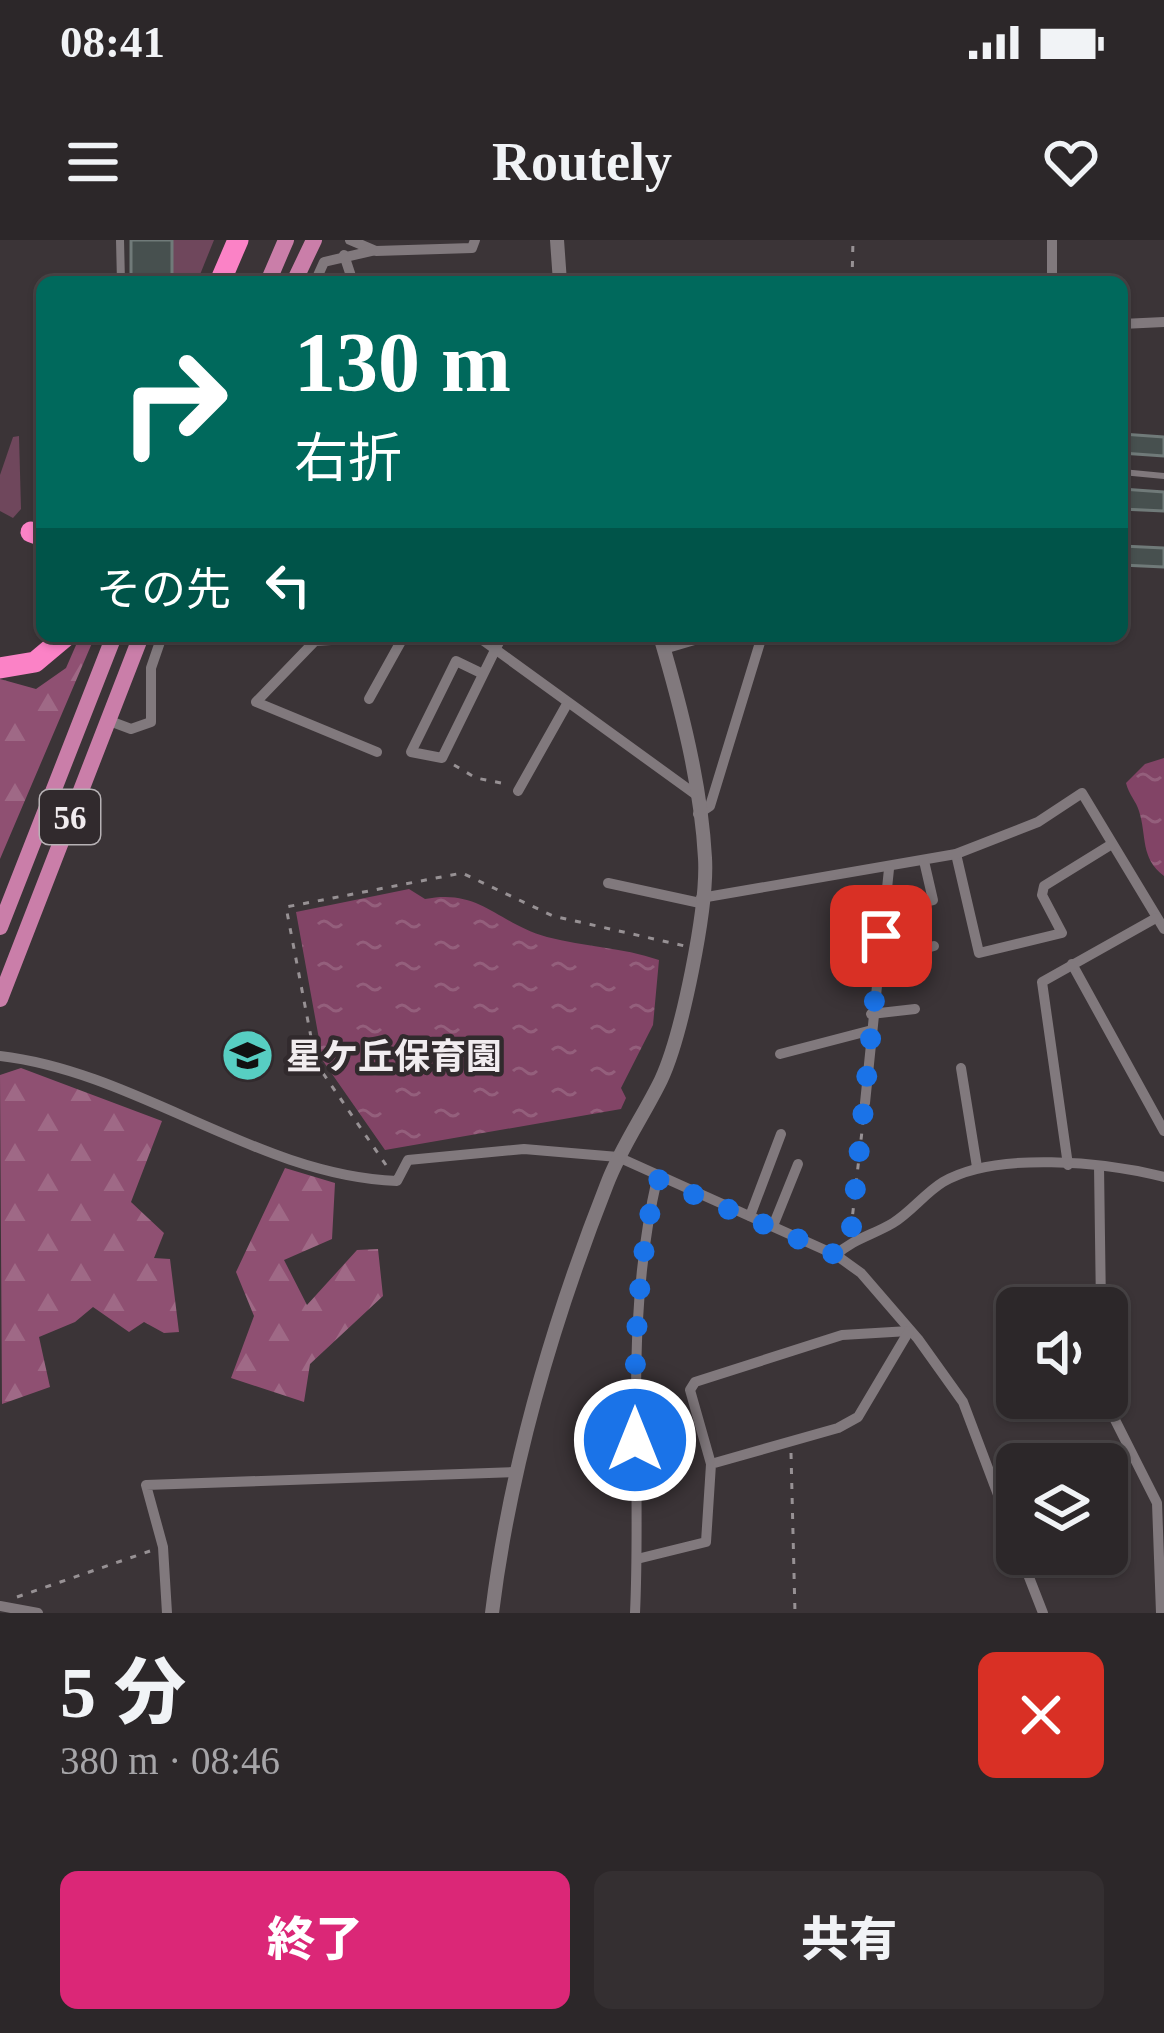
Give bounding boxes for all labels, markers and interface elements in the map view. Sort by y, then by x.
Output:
text: 08:41 [60,17,165,67]
icon: menu [60,129,126,195]
icon: heart [1038,129,1104,195]
text: Routely [492,132,672,192]
text: 130 m [294,316,511,409]
icon: right [96,324,252,480]
text: 右折 [294,429,402,489]
icon: left [255,552,321,618]
text: その先 [96,565,231,615]
road number: 56 [40,790,100,844]
pin [830,885,932,987]
icon: arrive [848,903,914,969]
school or university icon: 星ケ丘保育園 [219,1028,275,1084]
place label: 星ケ丘保育園 [286,1037,502,1077]
map controls [996,1287,1128,1575]
button: sound [996,1287,1128,1419]
position arrow [572,1377,698,1503]
button: layers [996,1443,1128,1575]
button: close [978,1652,1104,1778]
text: 5 分 [60,1653,186,1733]
text: 380 m · 08:46 [60,1739,280,1782]
button: 終了 [60,1871,570,2009]
button: 共有 [594,1871,1104,2009]

